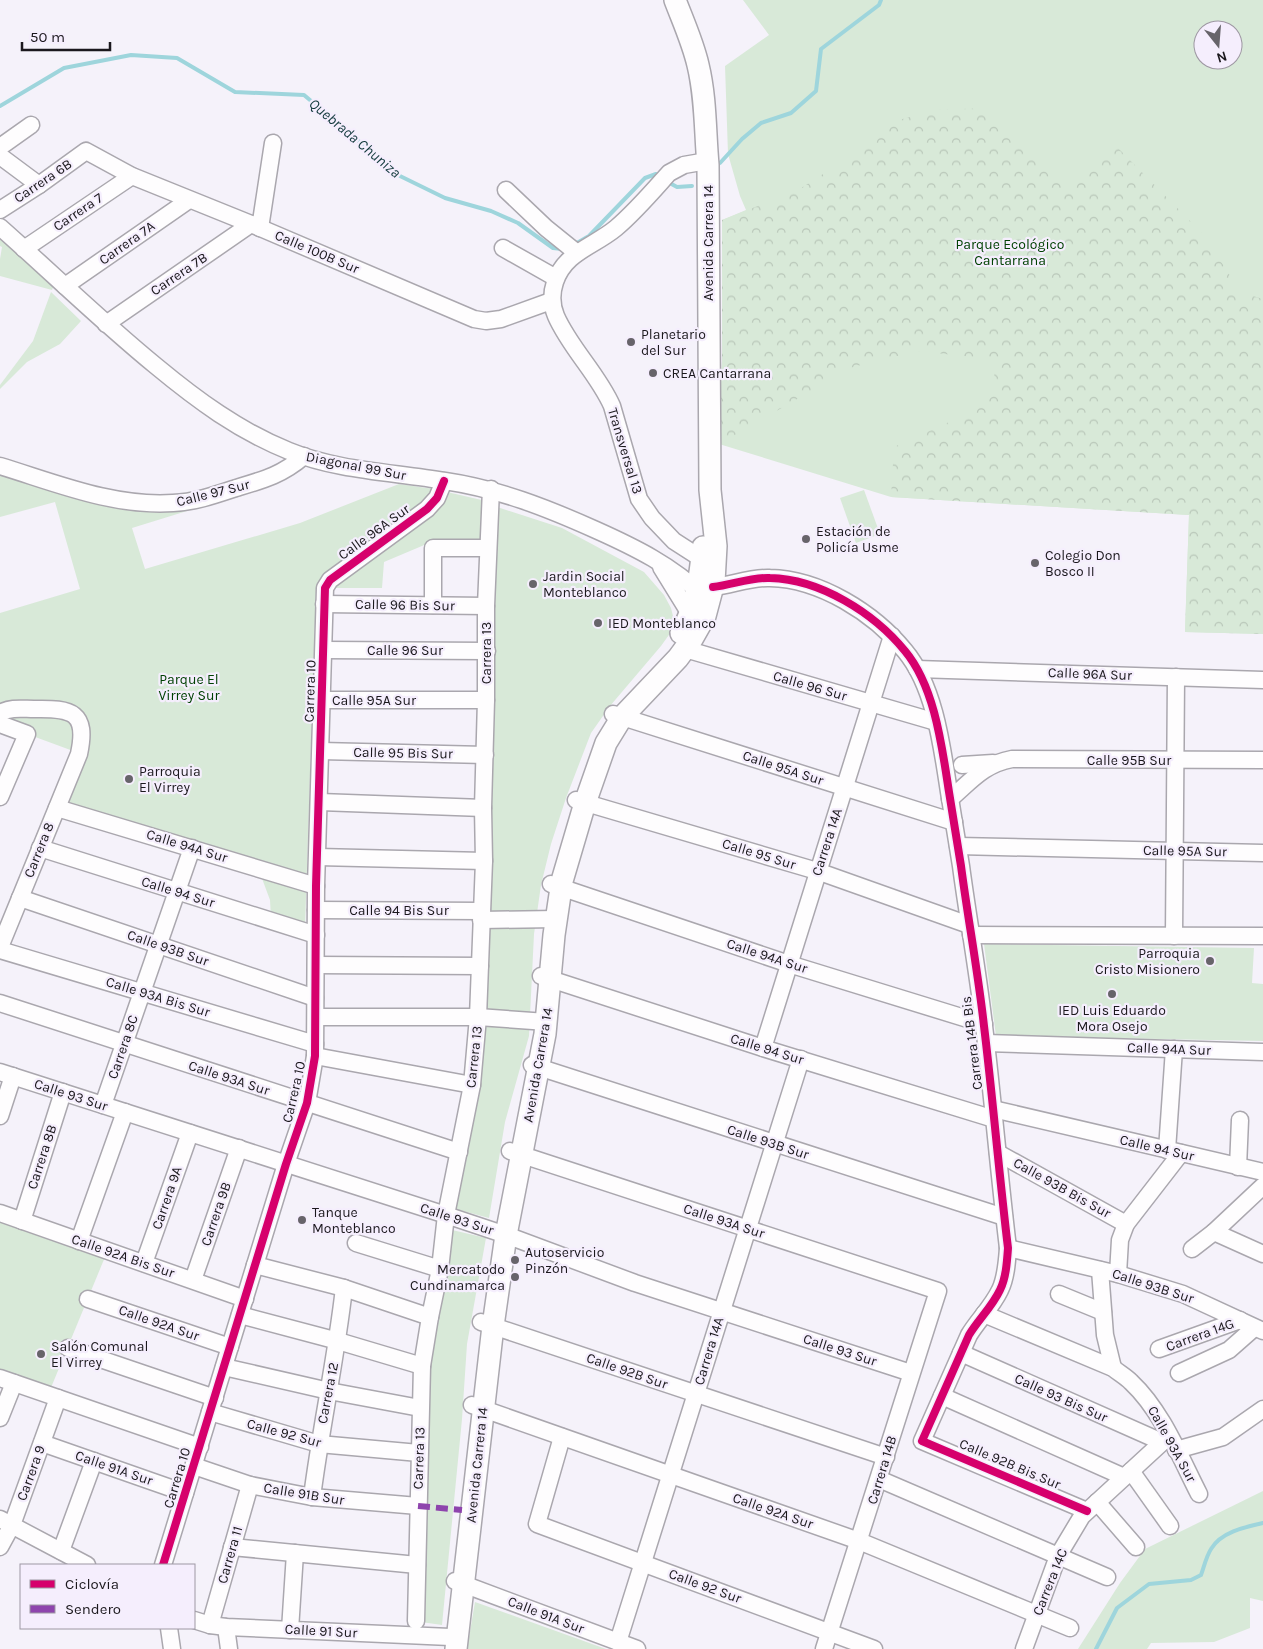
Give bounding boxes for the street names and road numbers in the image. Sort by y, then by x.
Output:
street label: Carrera 6B [11,155,75,207]
street label: Avenida Carrera 14 [700,185,717,301]
street label: Carrera 7 [50,189,106,235]
street label: Carrera 7A [96,218,158,268]
street label: Calle 100B Sur [272,227,363,278]
street label: Carrera 7B [147,249,211,299]
street label: Transversal 13 [604,406,646,496]
street label: Diagonal 99 Sur [304,448,408,484]
street label: Calle 97 Sur [175,475,252,510]
street label: Calle 96A Sur [335,500,414,564]
street label: Calle 96 Bis Sur [355,596,456,614]
street label: Carrera 13 [478,622,495,684]
street label: Calle 96 Sur [367,642,444,659]
street label: Carrera 10 [300,659,320,723]
street label: Calle 96A Sur [1048,664,1133,684]
street label: Calle 96 Sur [771,667,850,705]
street label: Calle 95A Sur [332,692,417,709]
street label: Calle 95 Bis Sur [353,744,454,762]
street label: Calle 95A Sur [740,747,826,789]
street label: Calle 95B Sur [1087,752,1172,769]
street label: Carrera 14A [808,806,846,878]
street label: Carrera 8 [20,820,58,880]
street label: Calle 94A Sur [144,826,231,867]
street label: Calle 95 Sur [720,835,799,874]
street label: Calle 95A Sur [1143,842,1228,860]
street label: Calle 94 Sur [139,873,218,911]
street label: Calle 94 Bis Sur [349,902,450,919]
street label: Calle 93B Sur [125,926,212,970]
street label: Calle 94A Sur [724,935,810,977]
street label: Calle 93A Bis Sur [104,973,213,1021]
street label: Carrera 14B Bis [958,995,986,1091]
street label: Avenida Carrera 14 [520,1006,556,1124]
street label: Carrera 8C [104,1013,142,1081]
street label: Carrera 13 [462,1025,486,1089]
street label: Calle 94 Sur [728,1030,807,1068]
street label: Calle 94A Sur [1127,1039,1212,1059]
street label: Calle 93A Sur [186,1057,273,1099]
street label: Carrera 10 [279,1060,309,1124]
street label: Calle 93 Sur [32,1075,111,1115]
street label: Calle 93B Sur [725,1121,812,1164]
street label: Carrera 8B [24,1123,60,1191]
street label: Calle 94 Sur [1118,1131,1197,1165]
street label: Calle 93B Bis Sur [1010,1154,1114,1222]
street label: Carrera 9A [148,1164,186,1232]
street label: Carrera 9B [197,1180,235,1248]
street label: Calle 93 Sur [418,1199,497,1239]
street label: Calle 93A Sur [681,1200,768,1242]
street label: Calle 92A Bis Sur [69,1230,178,1282]
street label: Calle 93B Sur [1110,1265,1197,1308]
street label: Calle 92A Sur [116,1301,202,1345]
street label: Carrera 14A [691,1315,727,1387]
street label: Carrera 14G [1164,1315,1236,1355]
street label: Calle 93 Sur [801,1330,880,1370]
street label: Calle 92B Sur [584,1349,671,1393]
street label: Carrera 12 [314,1361,342,1425]
street label: Calle 93 Bis Sur [1012,1370,1111,1426]
street label: Calle 93A Sur [1144,1403,1200,1486]
street label: Avenida Carrera 14 [462,1406,492,1524]
street label: Calle 92 Sur [245,1415,324,1451]
street label: Carrera 13 [409,1426,429,1490]
street label: Carrera 14B [864,1434,900,1506]
street label: Calle 92B Bis Sur [957,1435,1064,1493]
street label: Carrera 9 [13,1443,49,1503]
street label: Carrera 10 [160,1446,194,1510]
street label: Calle 91A Sur [73,1447,156,1489]
street label: Calle 91B Sur [262,1479,346,1509]
street label: Calle 92A Sur [730,1489,816,1533]
street label: Carrera 11 [214,1524,246,1586]
street label: Carrera 14C [1029,1546,1071,1618]
street label: Calle 92 Sur [666,1565,745,1607]
street label: Calle 91A Sur [505,1593,588,1638]
street label: Calle 91 Sur [284,1621,359,1641]

